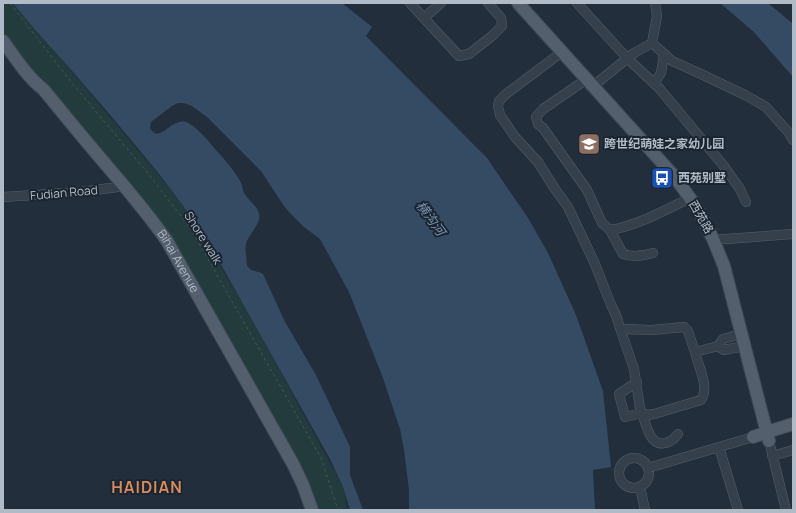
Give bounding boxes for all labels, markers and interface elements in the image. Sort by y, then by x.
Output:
school or university icon: 跨世纪萌娃之家幼儿园 [576,131,602,157]
place label: 跨世纪萌娃之家幼儿园 [604,135,724,152]
bus stop icon: 西苑别墅 [649,165,675,191]
place label: 西苑别墅 [678,169,726,186]
street label: Fudian Road [29,181,98,204]
water label: 横沟河 [412,197,452,241]
street label: 西苑路 [685,197,718,237]
street label: Shore walk [180,208,227,268]
street label: Bihai Avenue [154,226,203,296]
district label: HAIDIAN [111,476,183,498]

